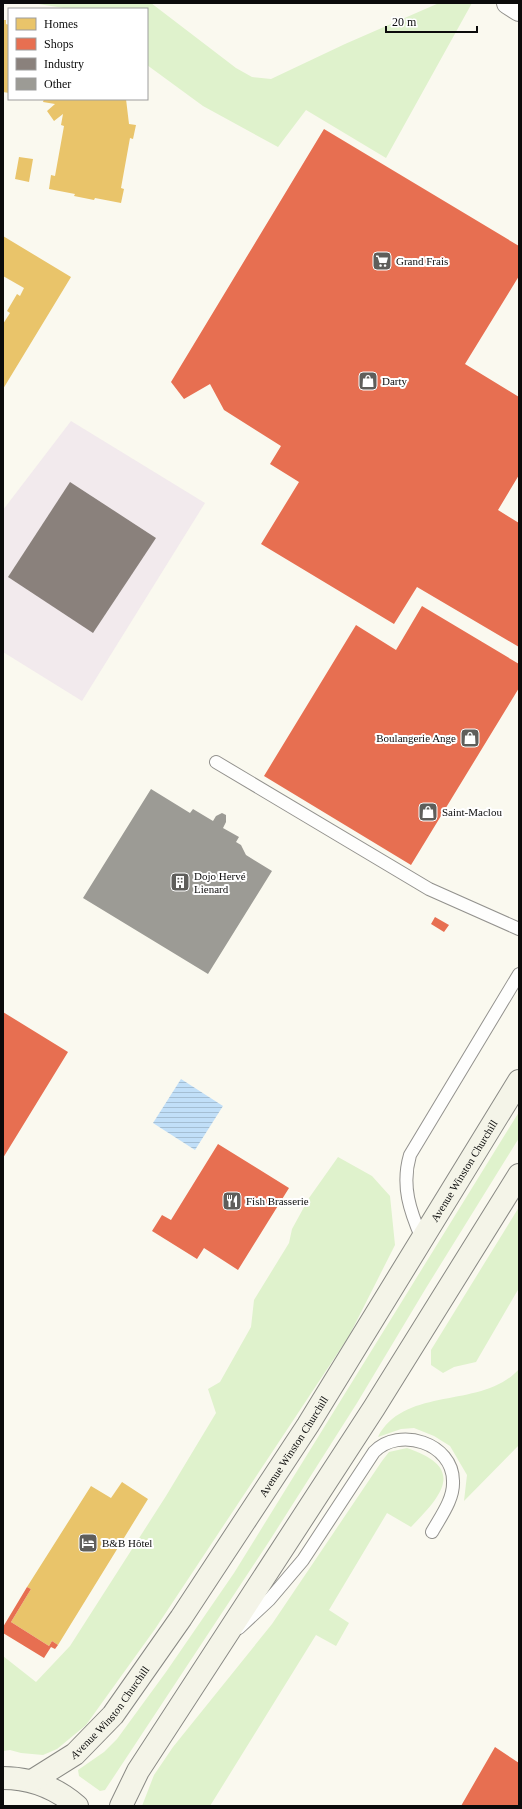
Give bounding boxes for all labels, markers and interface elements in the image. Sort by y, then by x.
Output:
legend [8,8,148,100]
scale bar [386,8,477,34]
text: 20 m [392,15,417,29]
text: Homes [44,17,78,31]
text: Shops [44,37,74,51]
text: Industry [44,57,84,71]
text: Other [44,77,71,91]
supermarket icon: Grand Frais [371,250,393,272]
place label: Grand Frais [396,255,448,267]
shop icon: Darty [357,370,379,392]
place label: Darty [382,375,408,387]
shop icon: Boulangerie Ange [459,727,481,749]
place label: Boulangerie Ange [376,732,456,744]
shop icon: Saint-Maclou [417,801,439,823]
place label: Saint-Maclou [442,806,502,818]
place label: Dojo Hervé Lienard [194,870,246,895]
building icon: Dojo Hervé Lienard [169,871,191,893]
street label: Avenue Winston Churchill [428,1118,500,1224]
restaurant icon: Fish Brasserie [221,1190,243,1212]
place label: Fish Brasserie [246,1195,309,1207]
street label: Avenue Winston Churchill [257,1394,330,1499]
hotel icon: B&B Hôtel [77,1532,99,1554]
place label: B&B Hôtel [102,1537,152,1549]
street label: Avenue Winston Churchill [68,1664,151,1761]

